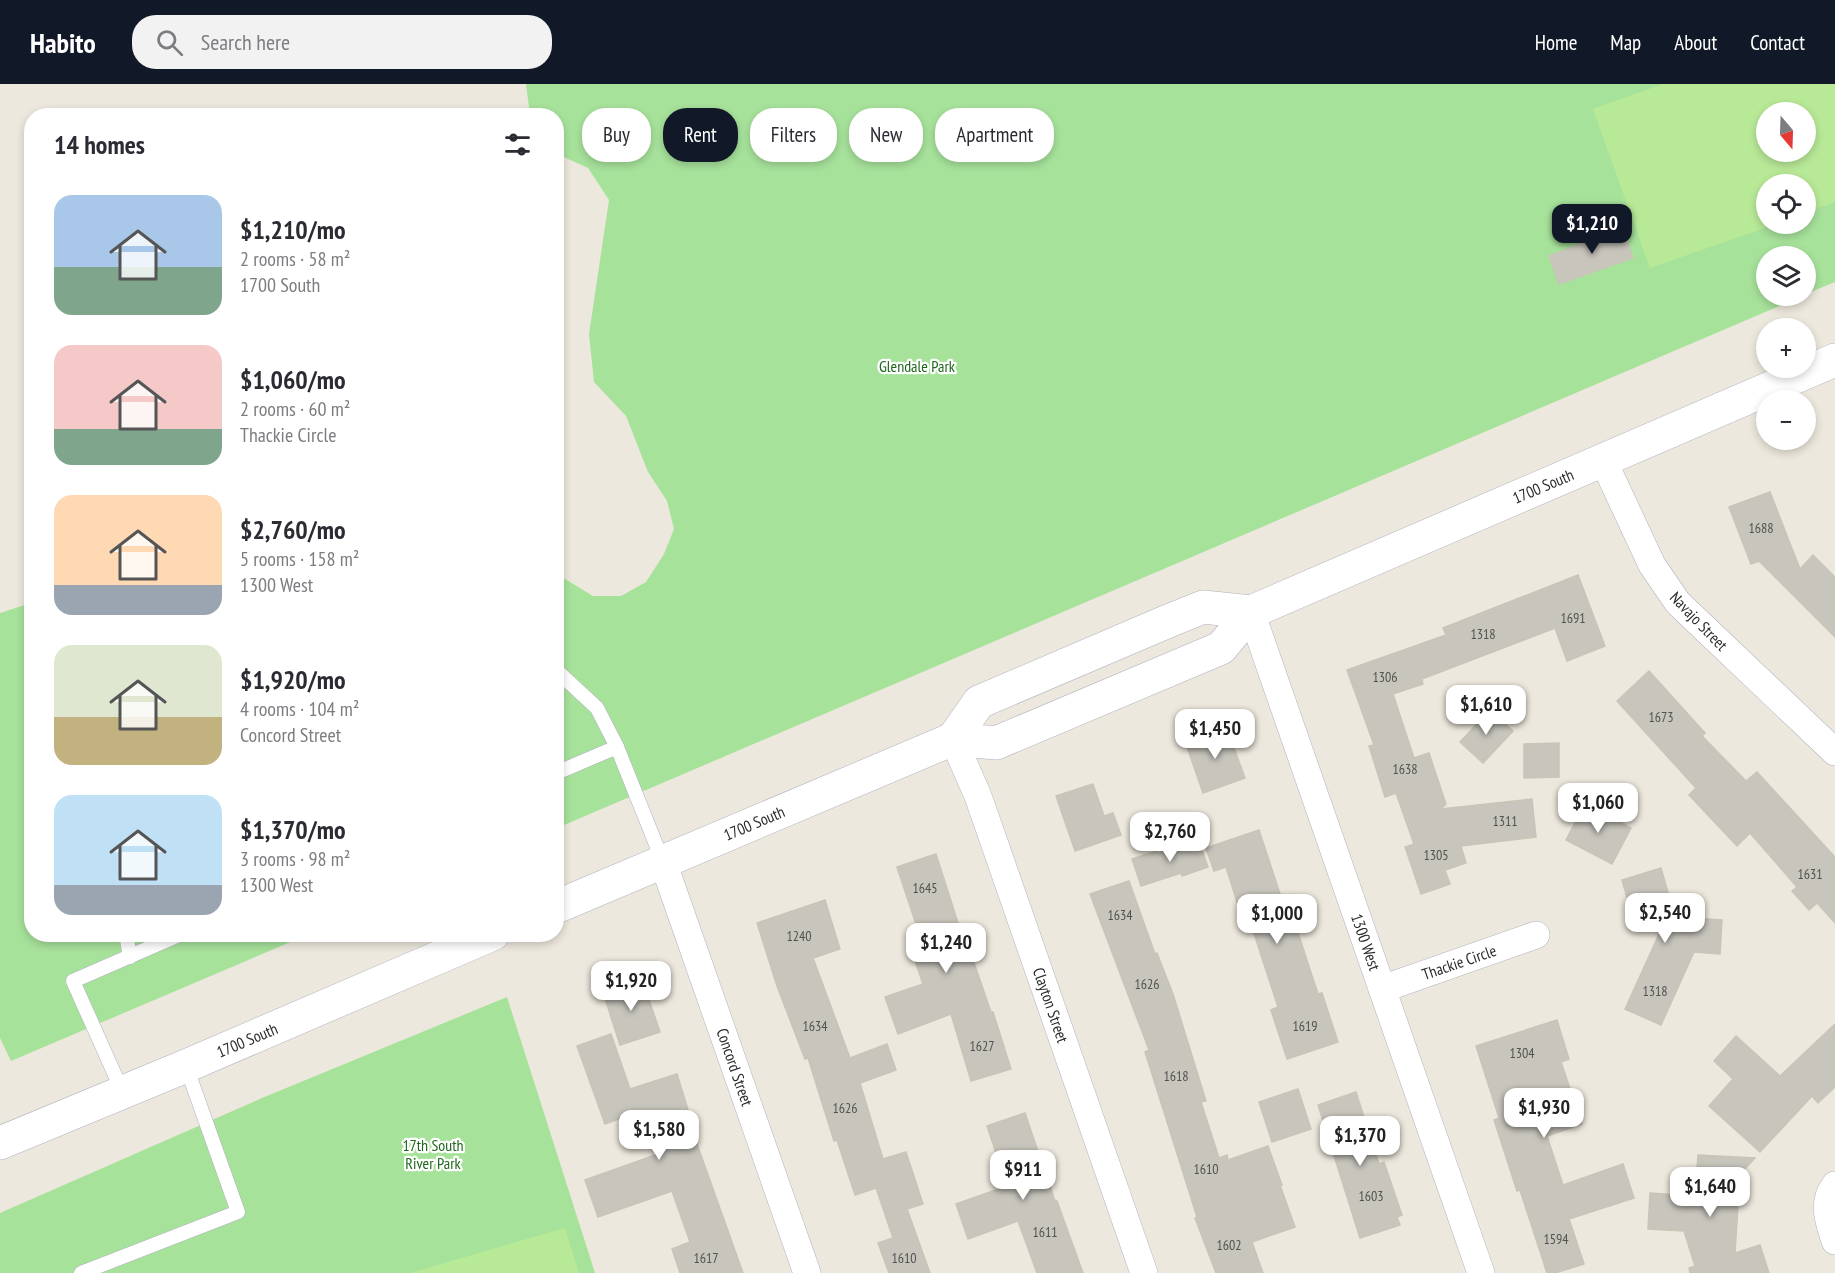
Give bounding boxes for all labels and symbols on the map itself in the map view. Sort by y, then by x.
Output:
north arrow [1756,102,1816,162]
pin: $1,210 [1543,204,1641,255]
park label: Glendale Park [879,356,956,376]
street label: 1700 South [1509,464,1577,508]
house number: 1688 [1748,519,1774,537]
street label: Navajo Street [1666,587,1732,655]
house number: 1691 [1560,609,1586,627]
house number: 1318 [1470,625,1496,643]
house number: 1306 [1372,668,1398,686]
pin: $1,610 [1437,685,1535,736]
house number: 1673 [1648,708,1674,726]
pin: $1,450 [1166,709,1264,760]
house number: 1638 [1392,760,1418,778]
pin: $1,060 [1549,783,1647,834]
street label: 1700 South [720,801,788,845]
pin: $2,760 [1121,812,1219,863]
house number: 1311 [1492,812,1518,830]
house number: 1305 [1423,846,1449,864]
house number: 1631 [1797,865,1823,883]
house number: 1645 [912,879,938,897]
pin: $2,540 [1616,893,1714,944]
pin: $1,000 [1228,894,1326,945]
house number: 1634 [1107,906,1133,924]
street label: 1300 West [1347,911,1385,973]
pin: $1,240 [897,923,995,974]
house number: 1240 [786,927,812,945]
street label: Thackie Circle [1419,940,1499,984]
pin: $1,920 [582,961,680,1012]
street label: Clayton Street [1029,965,1073,1046]
house number: 1626 [1134,975,1160,993]
house number: 1318 [1642,982,1668,1000]
house number: 1634 [802,1017,828,1035]
house number: 1619 [1292,1017,1318,1035]
street label: 1700 South [213,1018,281,1062]
street label: Concord Street [712,1025,758,1109]
house number: 1627 [969,1037,995,1055]
house number: 1304 [1509,1044,1535,1062]
house number: 1618 [1163,1067,1189,1085]
pin: $1,930 [1495,1088,1593,1139]
house number: 1626 [832,1099,858,1117]
pin: $1,580 [610,1110,708,1161]
pin: $1,370 [1311,1116,1409,1167]
park label: 17th South River Park [402,1135,464,1173]
pin: $911 [987,1150,1059,1201]
house number: 1610 [1193,1160,1219,1178]
pin: $1,640 [1661,1167,1759,1218]
house number: 1603 [1358,1187,1384,1205]
house number: 1611 [1032,1223,1058,1241]
house number: 1594 [1543,1230,1569,1248]
house number: 1602 [1216,1236,1242,1254]
house number: 1617 [693,1249,719,1267]
house number: 1610 [891,1249,917,1267]

